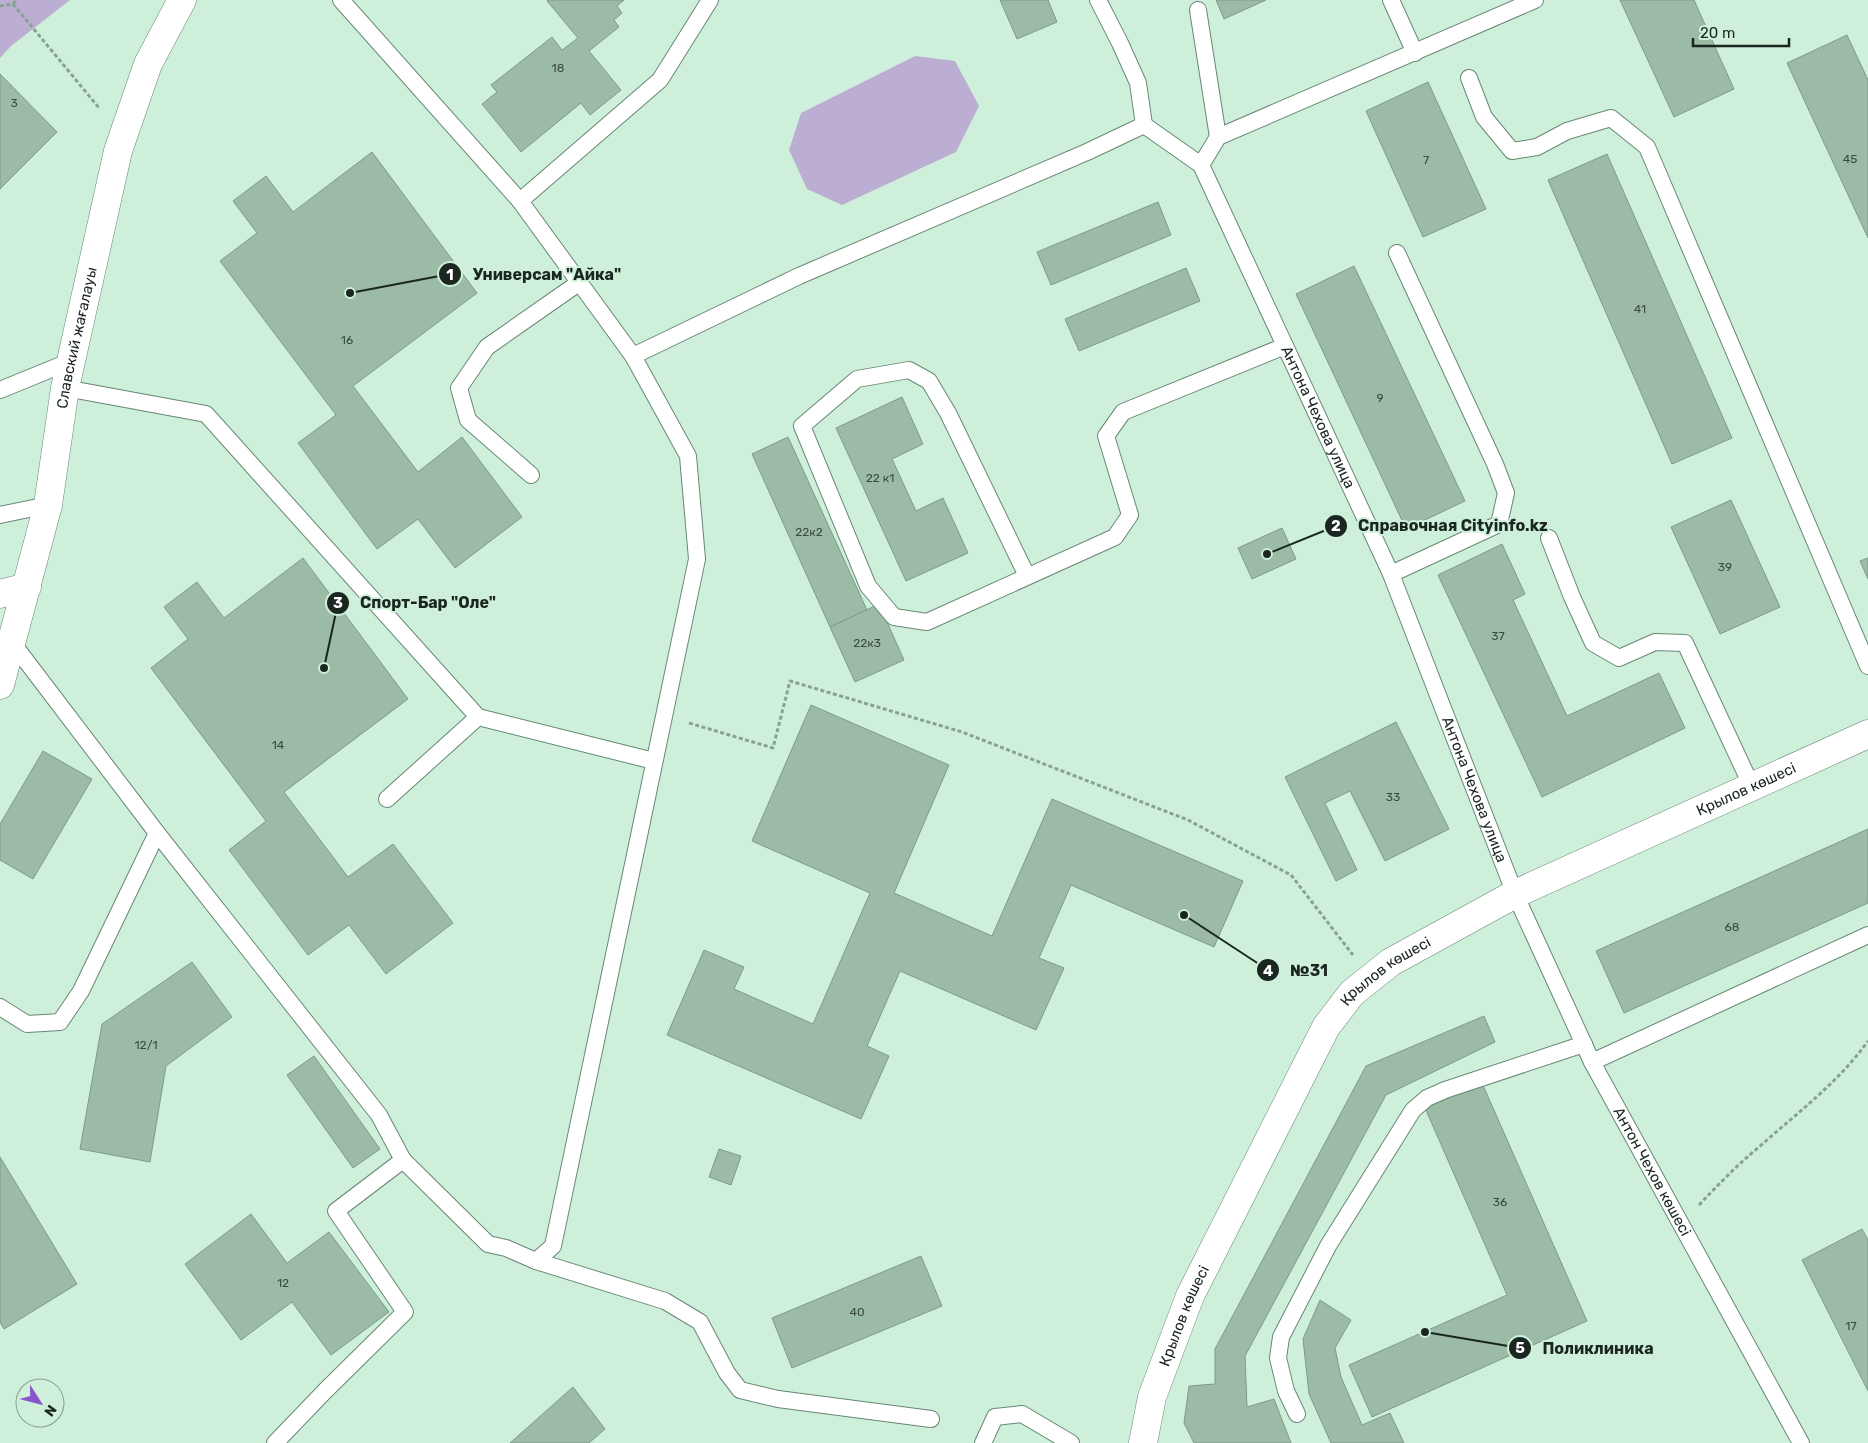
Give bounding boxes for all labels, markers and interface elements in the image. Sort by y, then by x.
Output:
scale bar [1693,15,1789,47]
text: 20 m [1700,24,1735,42]
house number: 18 [552,61,564,75]
house number: 3 [10,96,18,110]
house number: 45 [1843,152,1857,166]
house number: 7 [1423,153,1429,167]
callout: Универсам "Айка" [437,259,631,290]
street label: Славский жағалауы [53,265,101,410]
text: Универсам "Айка" [473,265,621,284]
text: 1 [446,266,454,284]
house number: 41 [1634,302,1646,316]
house number: 16 [341,333,353,347]
street label: Антона Чехова улица [1277,343,1359,491]
house number: 9 [1376,391,1384,405]
house number: 22 к1 [866,471,894,485]
callout: Справочная Cityinfo.kz [1323,510,1558,541]
text: Справочная Cityinfo.kz [1358,516,1548,535]
text: 2 [1331,517,1341,535]
house number: 22к2 [795,525,823,539]
house number: 39 [1718,560,1732,574]
callout: Спорт-Бар "Оле" [325,587,506,618]
text: Спорт-Бар "Оле" [360,593,496,612]
text: 3 [333,594,343,612]
house number: 37 [1491,629,1505,643]
house number: 22к3 [853,636,881,650]
street label: Антона Чехова улица [1438,714,1511,865]
house number: 14 [272,738,285,752]
street label: Крылов көшесі [1693,759,1799,820]
house number: 33 [1386,790,1400,804]
house number: 68 [1725,920,1739,934]
street label: Крылов көшесі [1337,933,1434,1009]
callout: №31 [1255,955,1338,986]
text: №31 [1290,961,1328,980]
text: 4 [1263,962,1273,980]
house number: 12/1 [134,1038,158,1052]
street label: Антон Чехов көшесі [1610,1104,1695,1239]
house number: 36 [1493,1195,1507,1209]
street label: Крылов көшесі [1155,1263,1213,1369]
house number: 12 [277,1276,289,1290]
house number: 40 [849,1305,865,1319]
house number: 17 [1845,1319,1857,1333]
callout: Поликлиника [1508,1333,1664,1364]
text: 5 [1515,1339,1525,1357]
text: Поликлиника [1542,1339,1654,1358]
north arrow [15,1378,65,1428]
text: N [40,1401,60,1419]

